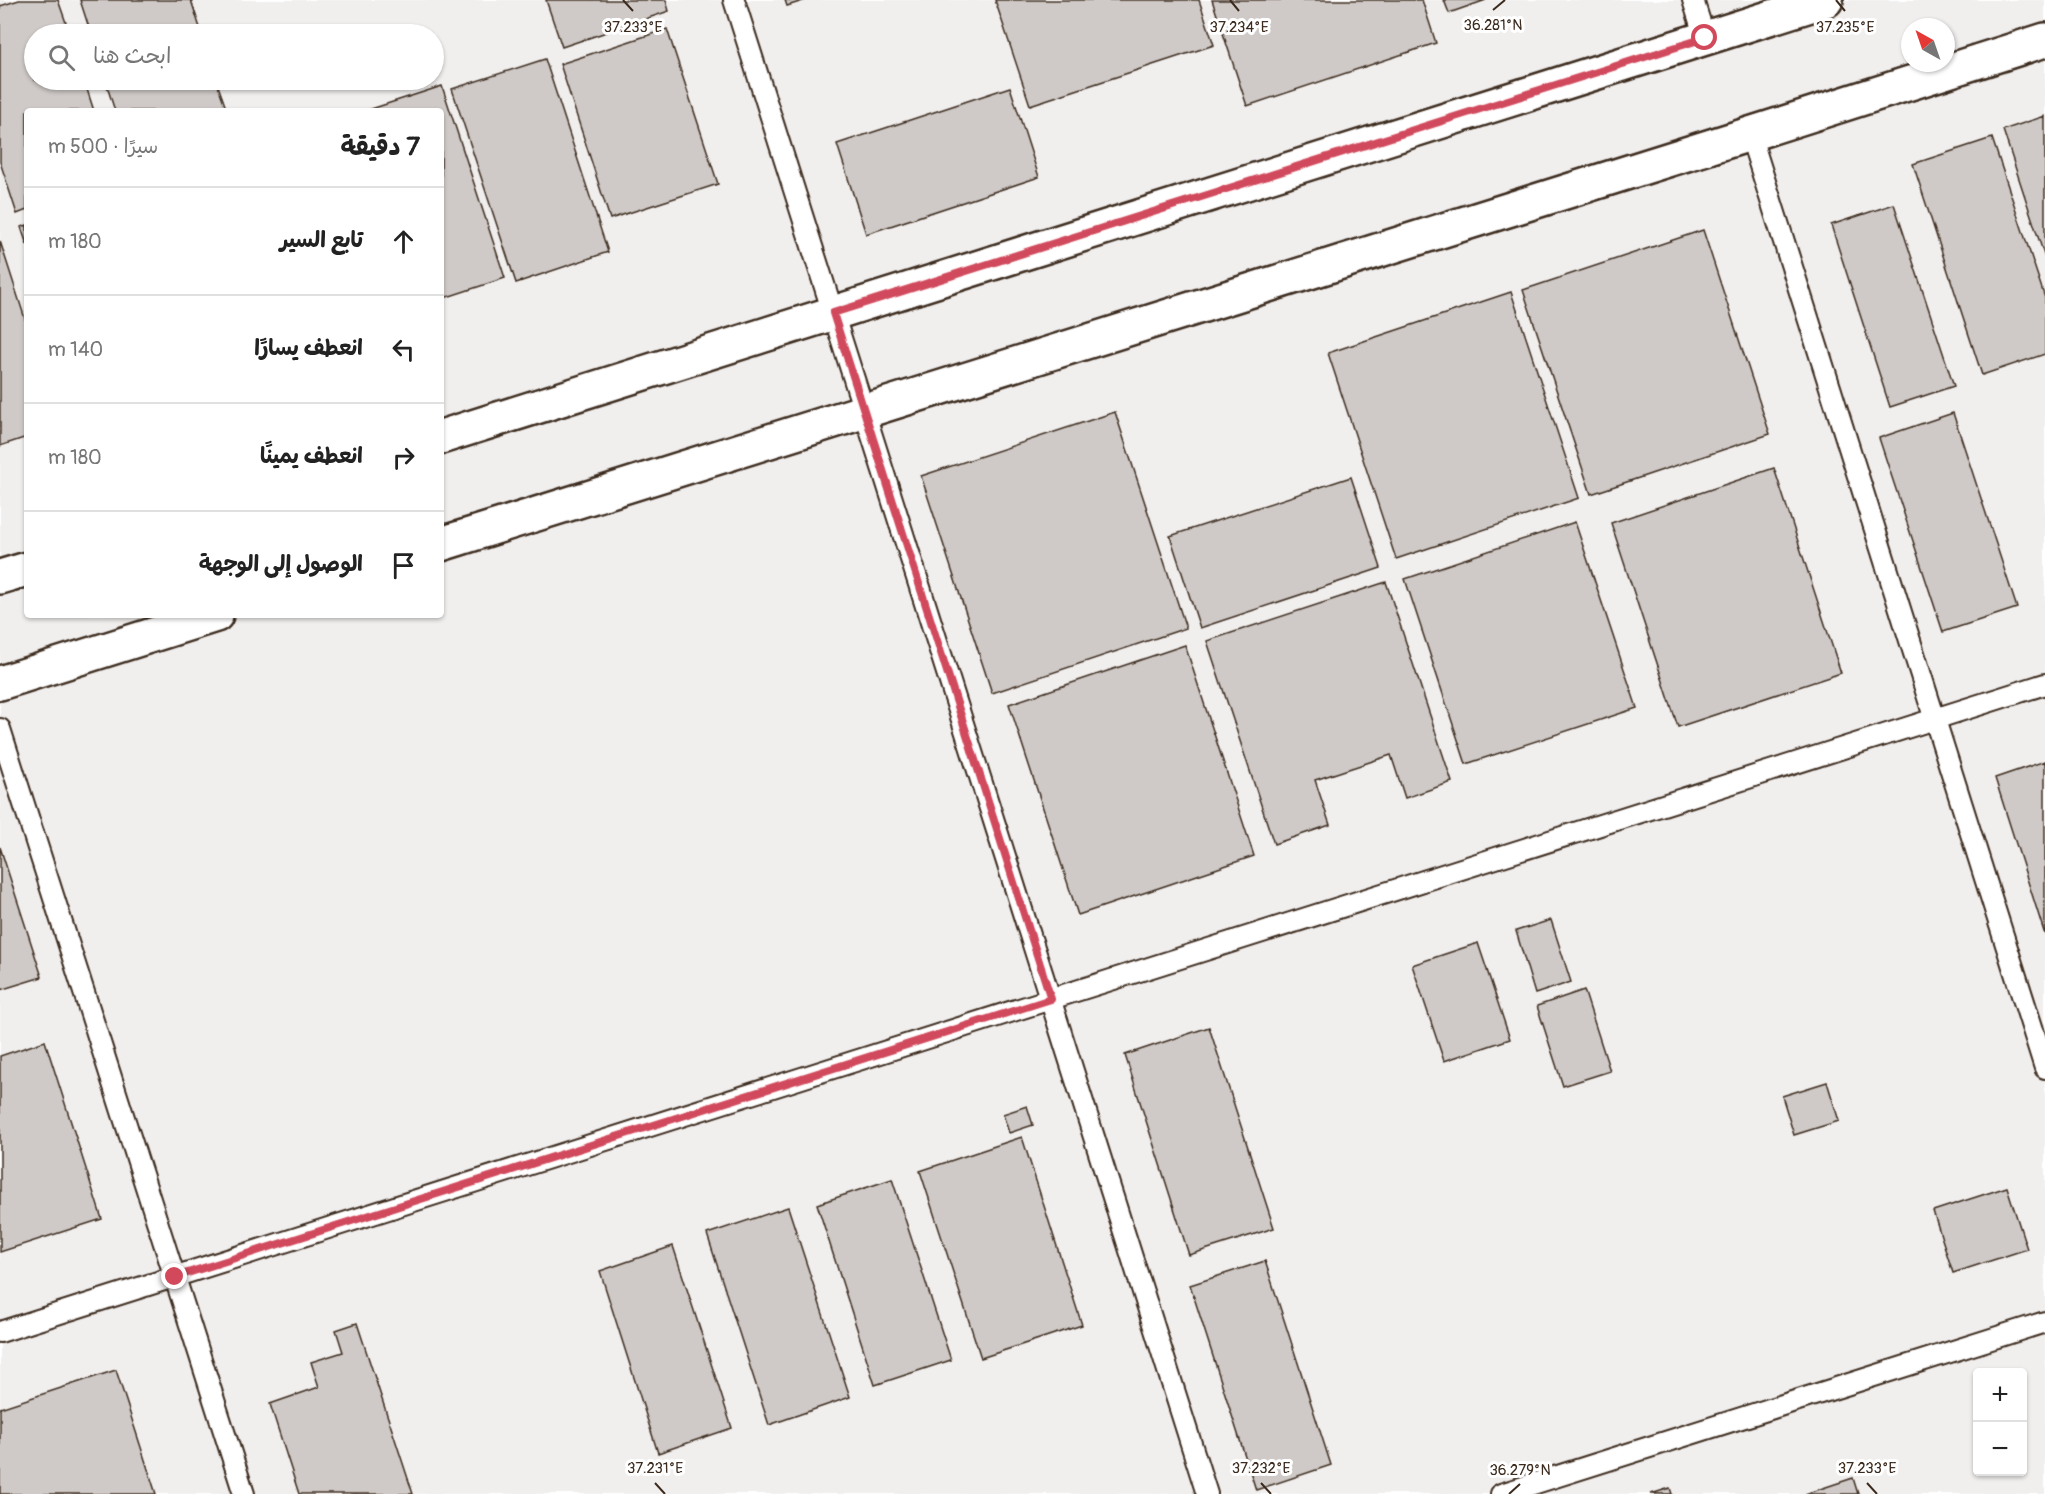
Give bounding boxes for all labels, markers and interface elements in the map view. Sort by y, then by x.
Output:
text: 36.281°N [1464,16,1522,35]
text: 37.233°E [604,18,663,37]
text: 37.234°E [1210,18,1269,37]
text: 37.235°E [1816,18,1874,37]
north arrow [1901,18,1955,72]
search box [24,24,444,90]
route start [1691,24,1717,50]
icon: search [45,41,78,74]
text: ابحث هنا [93,42,171,70]
text: 7 دقيقة [341,131,420,163]
text: سيرًا · 500 m [48,134,158,159]
icon: ahead [387,225,420,258]
text: تابع السير [280,226,363,254]
text: 180 m [48,229,102,254]
icon: left [387,333,420,366]
text: انعطف يسارًا [254,334,363,362]
text: 140 m [48,337,103,362]
icon: right [387,441,420,474]
text: انعطف يمينًا [260,442,363,470]
text: 180 m [48,445,102,470]
icon: arrive [387,549,420,582]
text: الوصول إلى الوجهة [199,550,363,578]
route end [161,1263,187,1289]
map controls [1973,1368,2027,1476]
button: + [1973,1368,2027,1422]
button: − [1973,1422,2027,1476]
text: 37.231°E [627,1459,683,1478]
text: 37.232°E [1232,1459,1291,1478]
text: 37.233°E [1838,1459,1897,1478]
text: 36.279°N [1489,1461,1551,1480]

